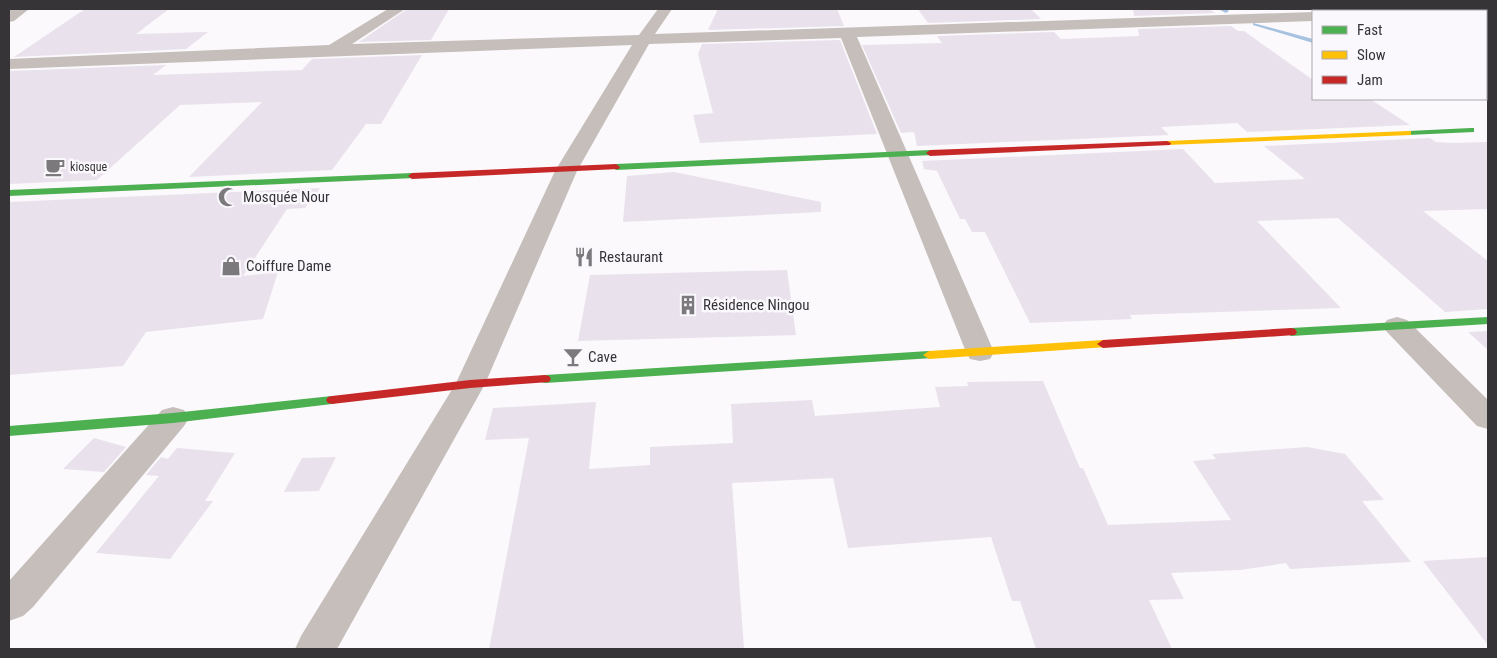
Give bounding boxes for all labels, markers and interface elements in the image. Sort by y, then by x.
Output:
legend [1312,10,1487,100]
text: Fast [1357,21,1382,39]
text: Slow [1357,46,1386,64]
text: Jam [1357,71,1383,89]
cafe icon: kiosque [44,156,66,178]
place label: kiosque [70,160,107,174]
mosque icon: Mosquée Nour [217,186,239,208]
place label: Mosquée Nour [243,188,330,206]
restaurant icon: Restaurant [573,246,595,268]
place label: Restaurant [599,248,663,266]
shop icon: Coiffure Dame [220,255,242,277]
place label: Coiffure Dame [246,257,331,275]
building icon: Résidence Ningou [677,294,699,316]
place label: Résidence Ningou [703,296,810,314]
bar icon: Cave [562,346,584,368]
place label: Cave [588,348,617,366]

